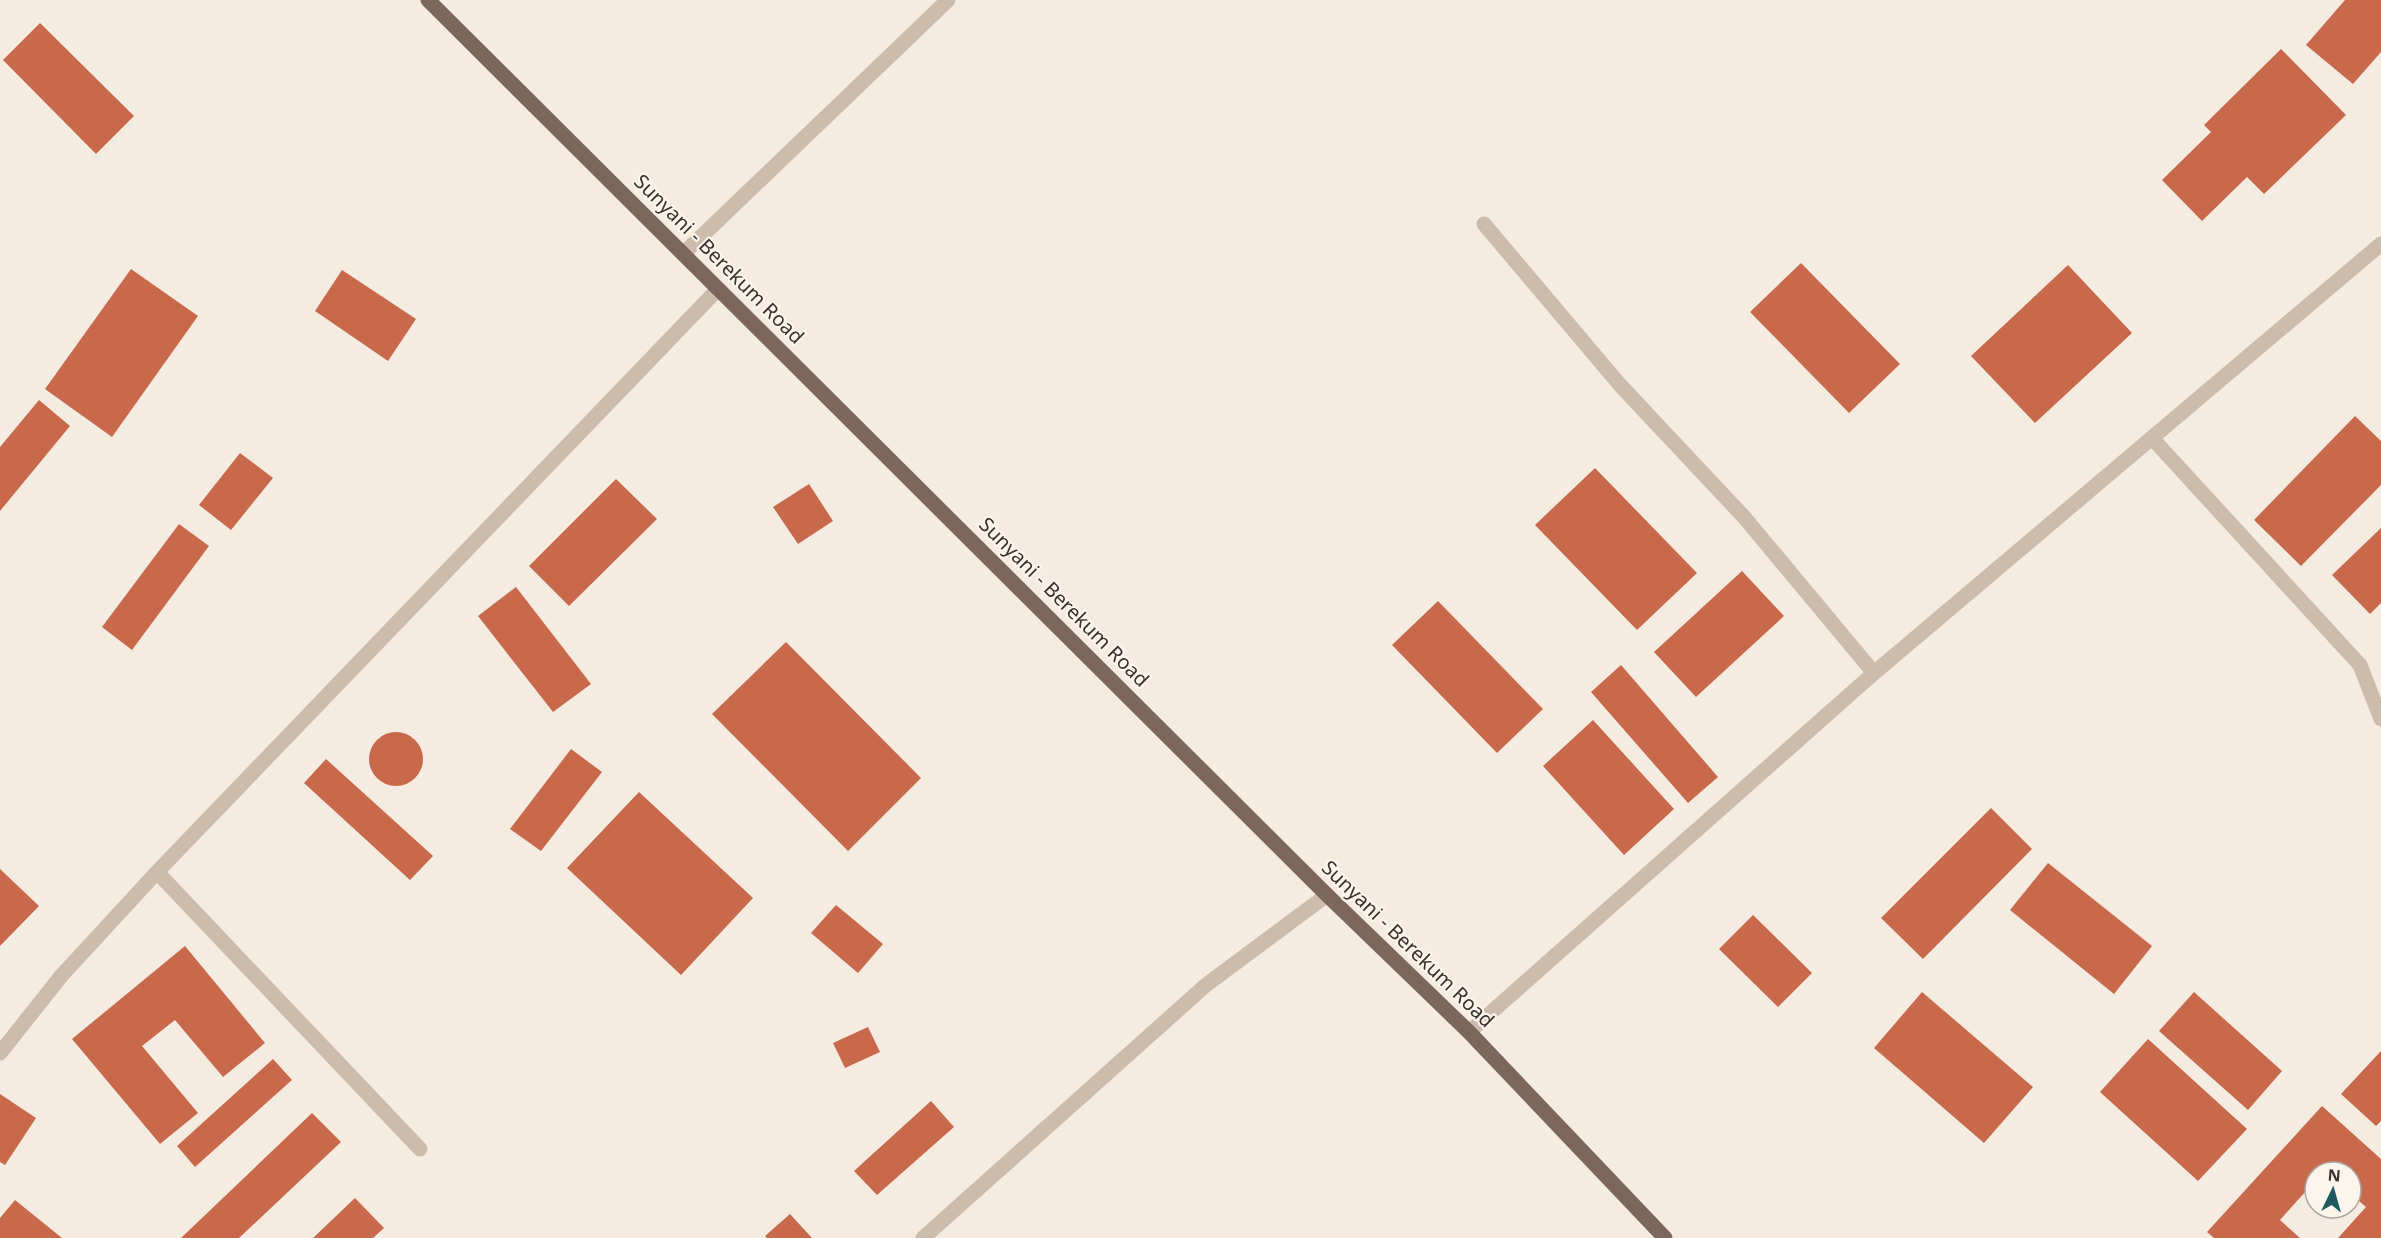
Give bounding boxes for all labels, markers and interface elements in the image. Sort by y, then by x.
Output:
street label: Sunyani - Berekum Road [629,168,810,349]
street label: Sunyani - Berekum Road [974,511,1155,692]
street label: Sunyani - Berekum Road [1316,854,1500,1033]
north arrow [2303,1160,2363,1220]
text: N [2327,1164,2342,1187]

